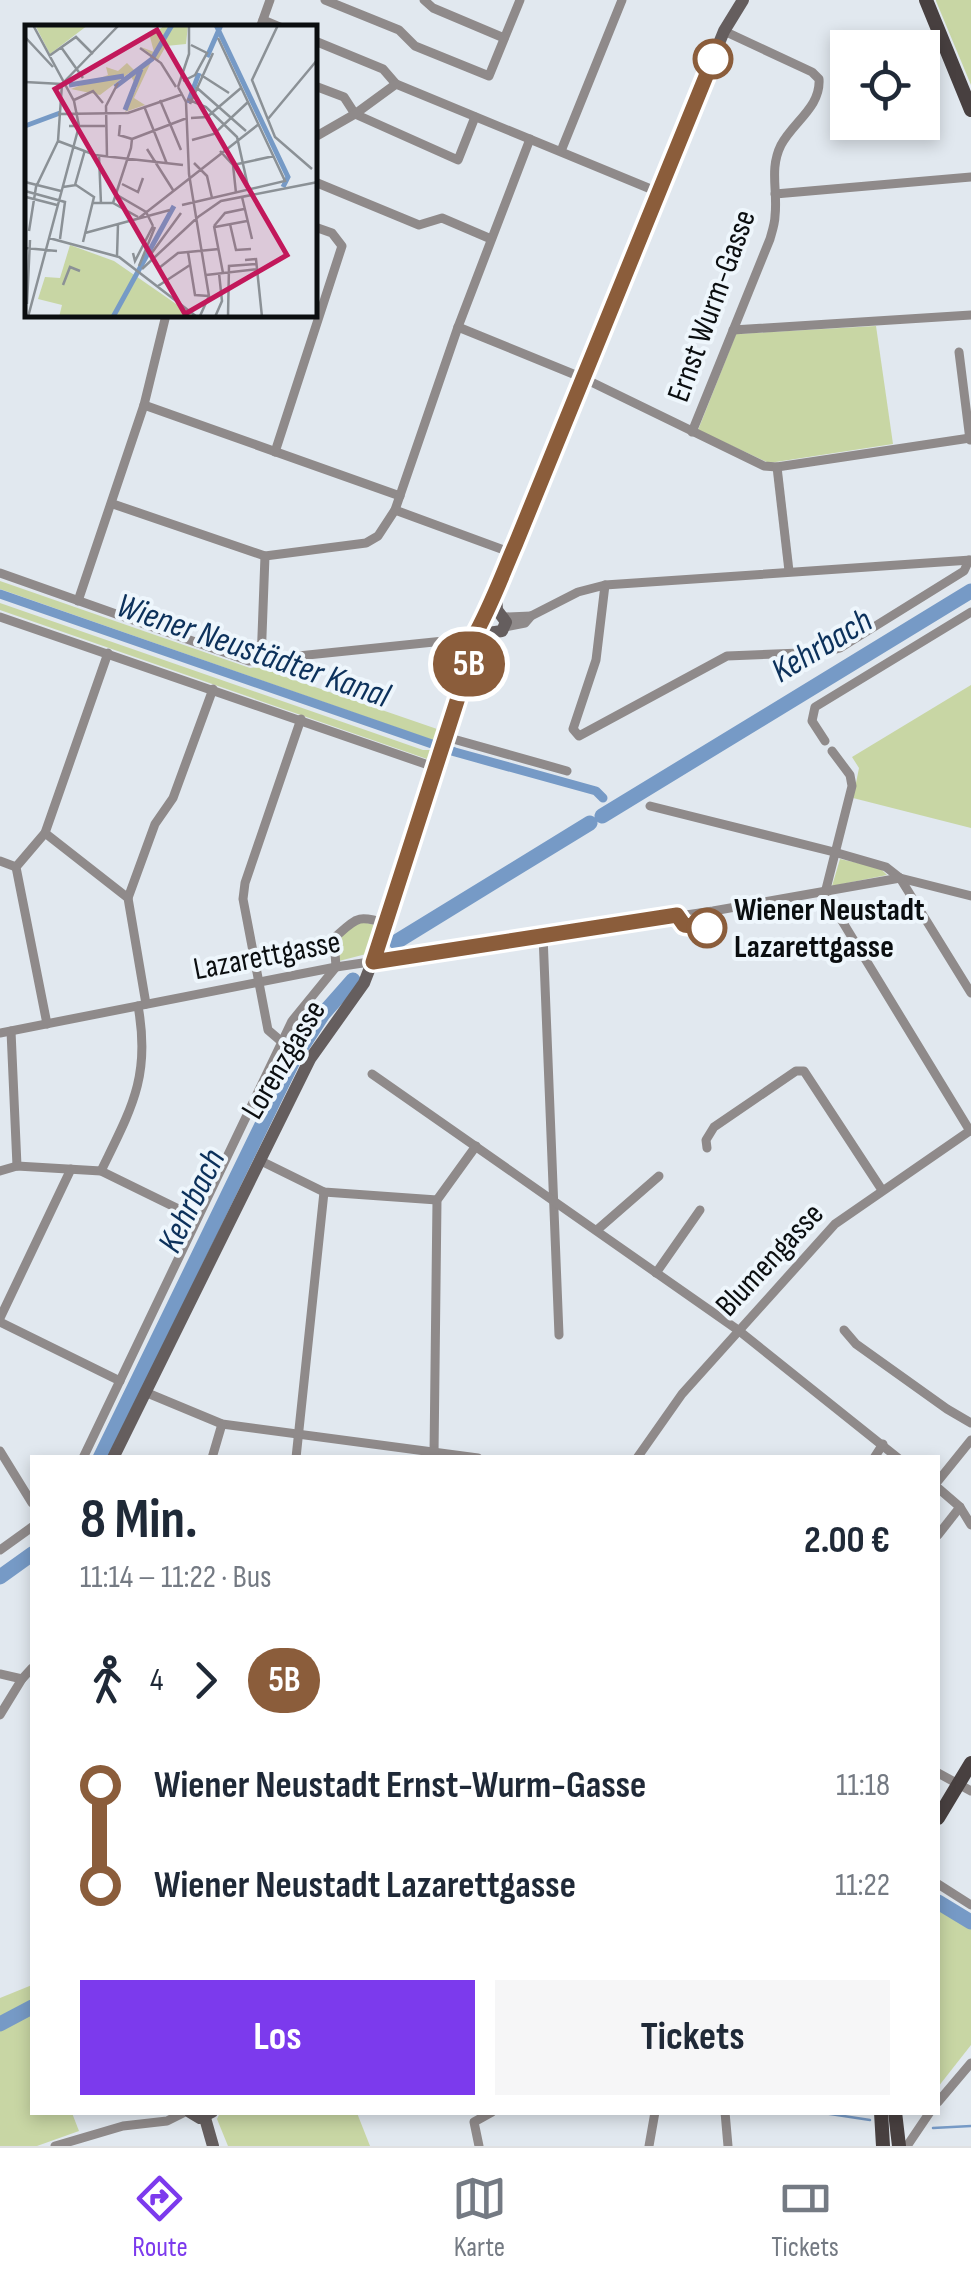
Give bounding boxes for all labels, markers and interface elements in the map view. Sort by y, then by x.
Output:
inset map [25,25,318,318]
map controls [830,30,940,140]
button: locate [830,30,940,140]
unlabelled marker [694,40,732,78]
street label: Ernst Wurm-Gasse [659,205,765,407]
water label: Wiener Neustädter Kanal [111,584,397,718]
water label: Kehrbach [764,599,880,693]
line badge: 5B [424,632,514,696]
text: 5B [453,643,485,686]
place label: Wiener Neustadt Lazarettgasse [734,891,924,967]
marker: Wiener Neustadt Lazarettgasse [688,909,726,947]
street label: Lazarettgasse [190,923,344,989]
street label: Lorenzgasse [233,994,335,1126]
water label: Kehrbach [149,1142,235,1260]
street label: Blumengasse [708,1195,832,1325]
text: 8 Min. [80,1487,197,1554]
text: 2.00 € [804,1518,890,1563]
text: 11:14 – 11:22 · Bus [80,1558,272,1597]
icon: walk [80,1653,135,1708]
icon: forward [178,1653,233,1708]
text: 5B [268,1659,300,1702]
text: 4 [150,1661,163,1700]
text: Wiener Neustadt Ernst-Wurm-Gasse [154,1763,646,1808]
text: 11:18 [836,1766,890,1805]
text: Wiener Neustadt Lazarettgasse [154,1863,576,1908]
text: 11:22 [835,1866,890,1905]
button: Los [80,1980,475,2095]
button: Tickets [495,1980,890,2095]
tab: Route [132,2171,188,2264]
tab: Karte [452,2171,507,2264]
tab: Tickets [771,2171,839,2264]

